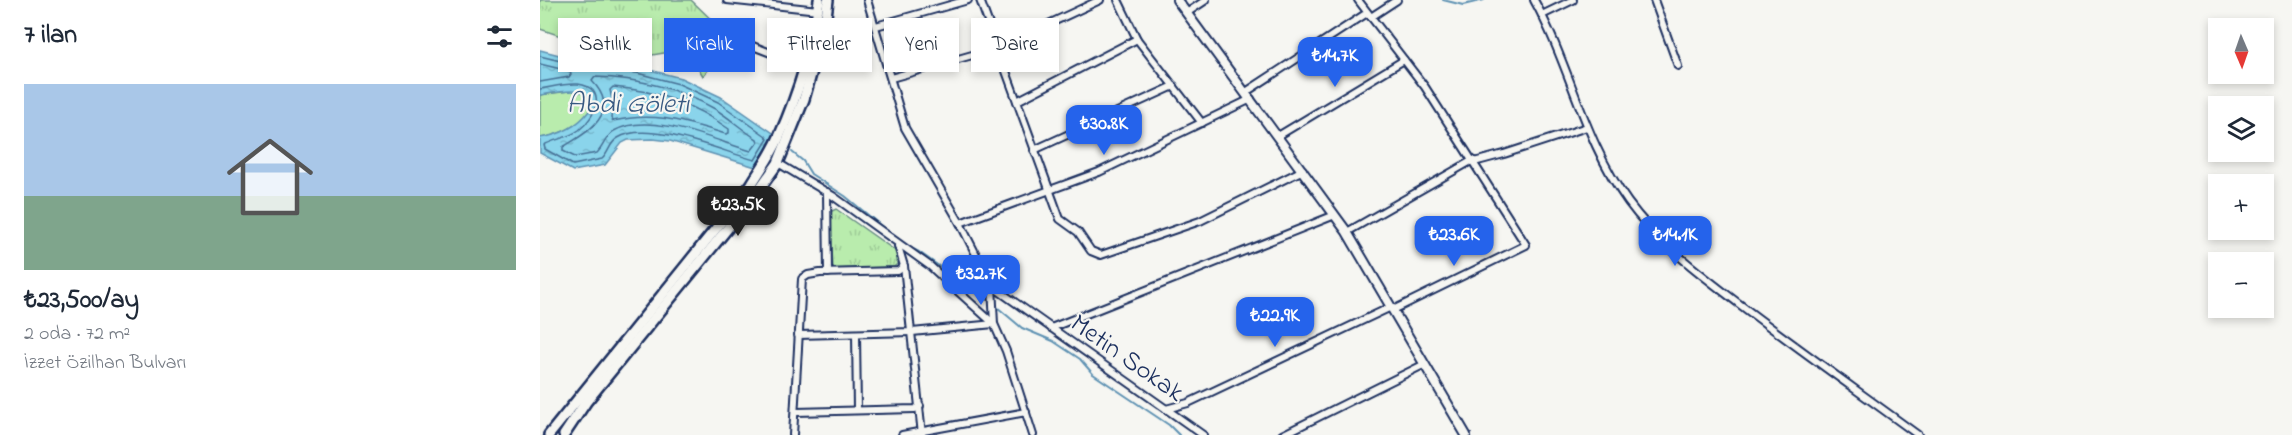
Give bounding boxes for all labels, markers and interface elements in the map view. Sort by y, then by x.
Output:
text: 7 ilan [24,17,77,55]
chip: Satılık [558,18,652,72]
chip: Kiralık [664,18,755,72]
chip: Filtreler [767,18,872,72]
chip: Yeni [884,18,959,72]
chip: Daire [971,18,1059,72]
north arrow [2208,18,2274,84]
map controls [2208,18,2274,318]
icon: filters [483,20,516,53]
pin: ₺14.7K [1286,37,1384,88]
text: ₺14.7K [1312,42,1358,71]
water label: Abdi Göleti [567,85,692,126]
button: layers [2208,96,2274,162]
pin: ₺30.8K [1055,105,1153,156]
text: ₺30.8K [1080,110,1128,139]
icon: home [216,123,324,231]
button: + [2208,174,2274,240]
pin: ₺23.5K [689,186,787,237]
text: ₺23.5K [711,191,765,220]
pin: ₺23.6K [1405,216,1503,267]
pin: ₺14.1K [1626,216,1724,267]
text: ₺23.6K [1429,221,1479,250]
text: ₺14.1K [1653,221,1697,250]
button: − [2208,252,2274,318]
pin: ₺32.7K [932,255,1030,306]
text: ₺32.7K [956,260,1006,289]
text: ₺23,500/ay [24,282,139,320]
pin: ₺22.9K [1226,297,1324,348]
text: ₺22.9K [1250,302,1300,331]
street label: Metin Sokak [1062,305,1192,413]
text: 2 oda · 72 m² [24,320,130,349]
text: İzzet Özilhan Bulvarı [24,349,186,378]

